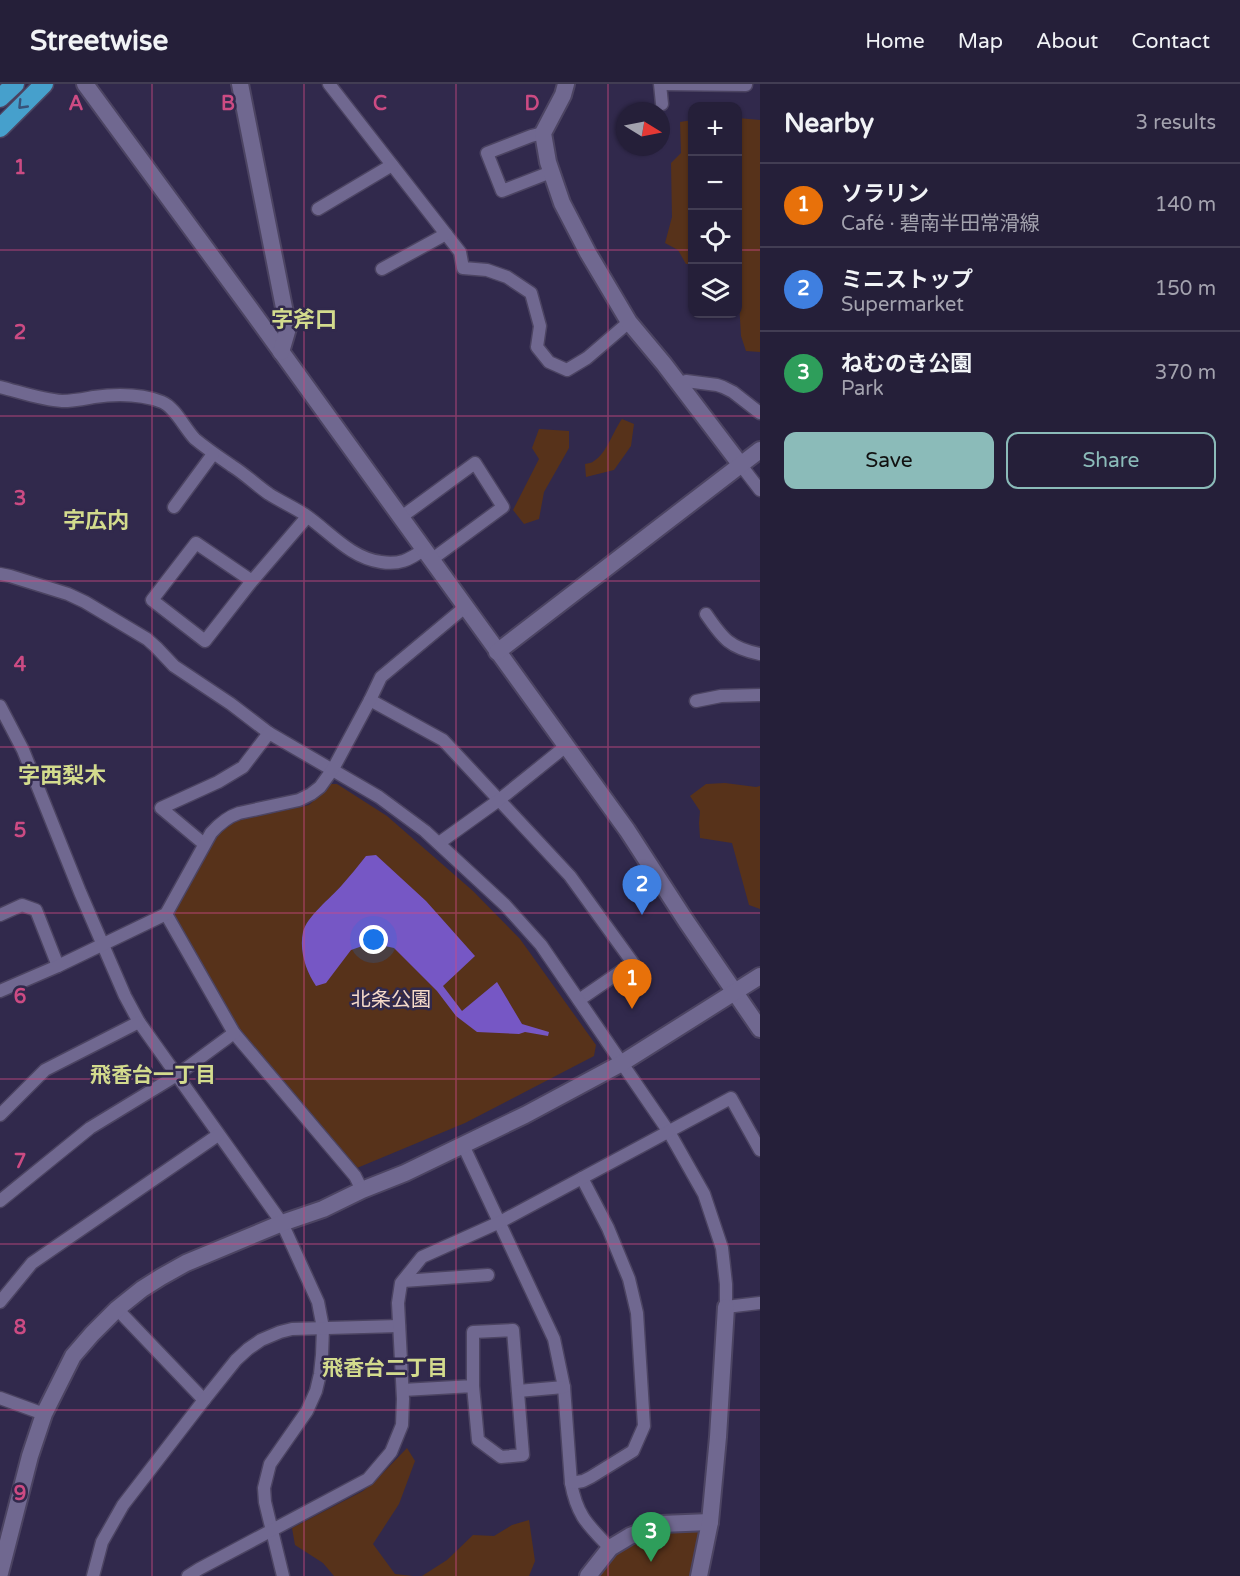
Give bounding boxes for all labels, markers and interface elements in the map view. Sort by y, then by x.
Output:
text: Streetwise [30,24,168,58]
text: Home [865,29,925,54]
text: Map [958,29,1003,54]
text: About [1036,29,1098,54]
text: Contact [1131,29,1210,54]
text: A [69,92,84,116]
text: B [221,92,235,116]
text: C [373,92,387,116]
text: D [524,92,540,116]
one-way arrow [18,98,29,109]
north arrow [616,102,670,156]
map controls [688,102,742,318]
button: + [688,102,742,156]
text: Nearby [784,108,874,139]
text: 3 results [1136,111,1216,135]
text: 1 [14,156,26,180]
button: − [688,156,742,210]
text: ソラリン [841,181,929,207]
text: 1 [797,193,810,217]
text: 140 m [1155,193,1216,217]
button: locate [688,210,742,264]
text: Café · 碧南半田常滑線 [841,212,1040,236]
button: layers [688,264,742,318]
text: ミニストップ [841,267,973,293]
text: 2 [797,277,810,301]
text: 150 m [1155,277,1216,301]
text: Supermarket [841,293,964,317]
district label: 字斧口 [271,307,337,333]
text: 2 [14,321,26,345]
text: ねむのき公園 [841,351,972,377]
text: 3 [797,361,810,385]
text: 370 m [1155,361,1216,385]
text: Park [841,377,884,401]
button: Save [784,432,994,489]
button: Share [1006,432,1216,489]
text: 3 [14,487,26,511]
district label: 字広内 [63,508,129,534]
text: 4 [14,653,27,677]
district label: 字西梨木 [18,763,106,789]
text: 5 [14,819,26,843]
pin: 2 [622,866,662,915]
your location [359,925,388,954]
pin: 1 [612,960,652,1009]
text: 6 [14,985,26,1009]
park label: 北条公園 [351,988,431,1012]
district label: 飛香台一丁目 [90,1063,216,1088]
text: 7 [14,1150,26,1174]
text: 8 [14,1316,26,1340]
district label: 飛香台二丁目 [322,1356,448,1381]
text: 9 [14,1482,26,1506]
pin: 3 [632,1512,670,1562]

